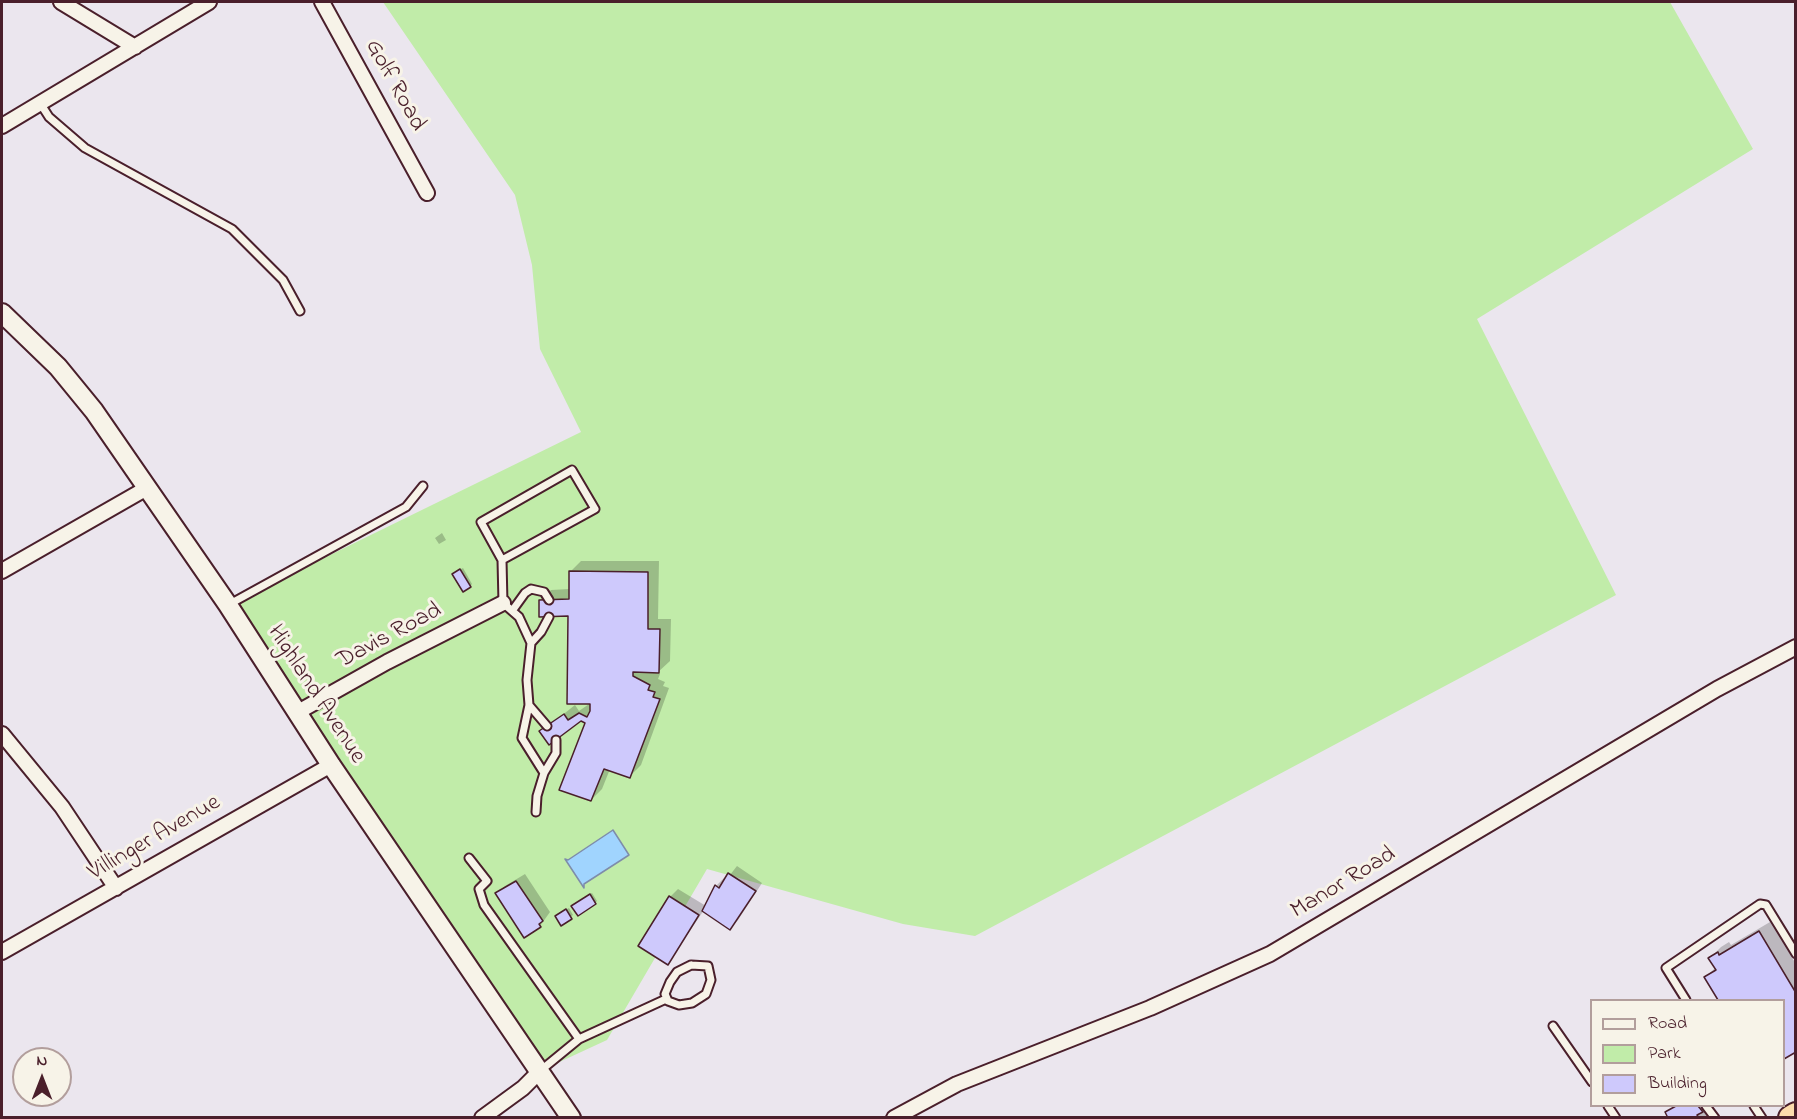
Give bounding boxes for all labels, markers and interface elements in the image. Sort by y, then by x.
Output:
street label: Golf Road [357,35,431,137]
street label: Davis Road [333,597,447,677]
street label: Highland Avenue [259,620,371,770]
street label: Villinger Avenue [84,790,226,888]
street label: Manor Road [1286,841,1402,927]
legend [1590,999,1785,1107]
text: Road [1648,1011,1687,1037]
text: Park [1648,1041,1681,1067]
north arrow [12,1047,72,1107]
text: N [37,1049,47,1073]
text: Building [1648,1071,1707,1097]

